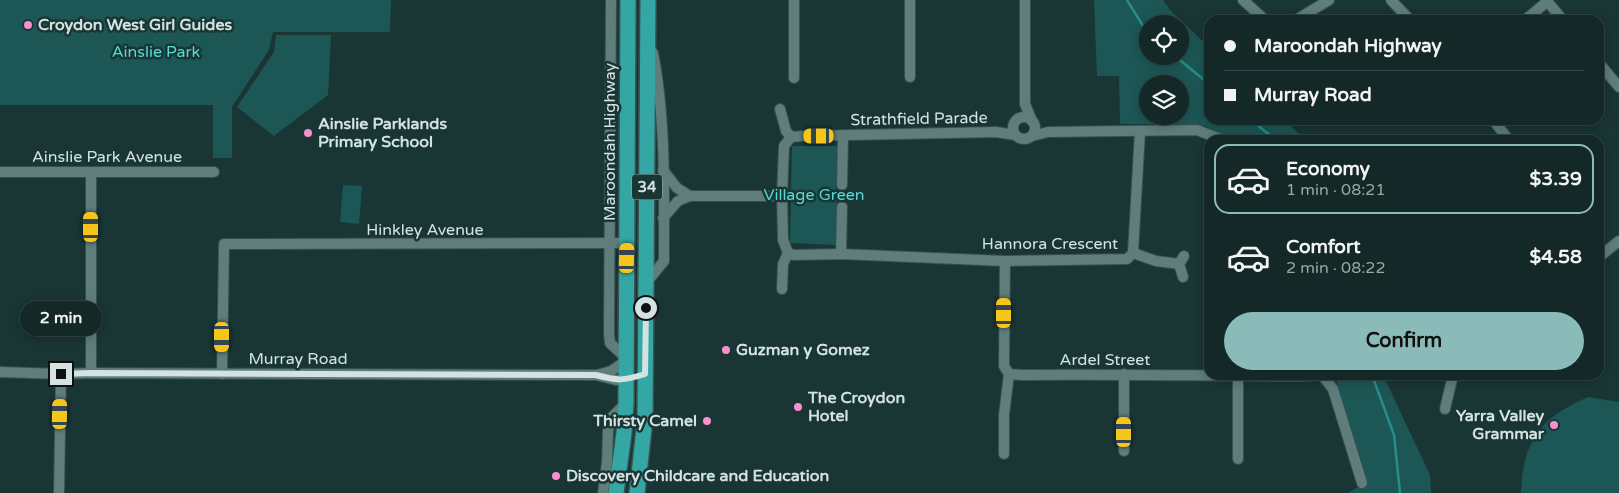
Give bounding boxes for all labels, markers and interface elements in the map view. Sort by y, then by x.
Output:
place label: Croydon West Girl Guides [38,15,232,35]
map controls [1139,15,1189,125]
button: locate [1139,15,1189,65]
marker: Croydon West Girl Guides [22,19,34,31]
text: Maroondah Highway [1254,35,1442,57]
park label: Ainslie Park [112,42,201,62]
street label: Maroondah Highway [600,63,620,221]
button: layers [1139,75,1189,125]
text: Murray Road [1254,84,1372,106]
street label: Strathfield Parade [850,108,988,130]
place label: Ainslie Parklands Primary School [318,114,447,152]
marker: Ainslie Parklands Primary School [302,127,314,139]
car [804,129,834,144]
street label: Ainslie Park Avenue [32,147,182,167]
icon: car [1226,157,1271,202]
text: Economy [1286,158,1370,180]
text: $3.39 [1530,168,1582,190]
road number: 34 [632,174,662,200]
text: 1 min · 08:21 [1286,180,1385,200]
park label: Village Green [763,185,865,205]
car [83,212,98,242]
street label: Hinkley Avenue [366,220,484,240]
street label: Hannora Crescent [982,234,1118,254]
icon: car [1226,235,1271,280]
text: Comfort [1286,236,1360,258]
car [618,243,635,273]
text: $4.58 [1530,246,1582,268]
text: 2 min · 08:22 [1286,258,1385,278]
route start [635,297,657,319]
car [996,298,1011,328]
callout: 2 min [20,302,102,336]
text: 2 min [40,308,82,328]
button: Confirm [1224,312,1584,370]
car [214,322,229,352]
place label: Guzman y Gomez [736,340,870,360]
marker: Guzman y Gomez [720,344,732,356]
street label: Murray Road [248,349,348,369]
street label: Ardel Street [1060,350,1150,370]
route end [50,363,72,385]
place label: The Croydon Hotel [807,388,905,426]
car [52,399,67,429]
marker: The Croydon Hotel [792,401,804,413]
place label: Yarra Valley Grammar [1456,406,1545,444]
place label: Thirsty Camel [592,411,697,431]
marker: Thirsty Camel [701,415,713,427]
car [1116,417,1131,447]
marker: Yarra Valley Grammar [1548,419,1560,431]
place label: Discovery Childcare and Education [566,466,829,486]
marker: Discovery Childcare and Education [550,470,562,482]

